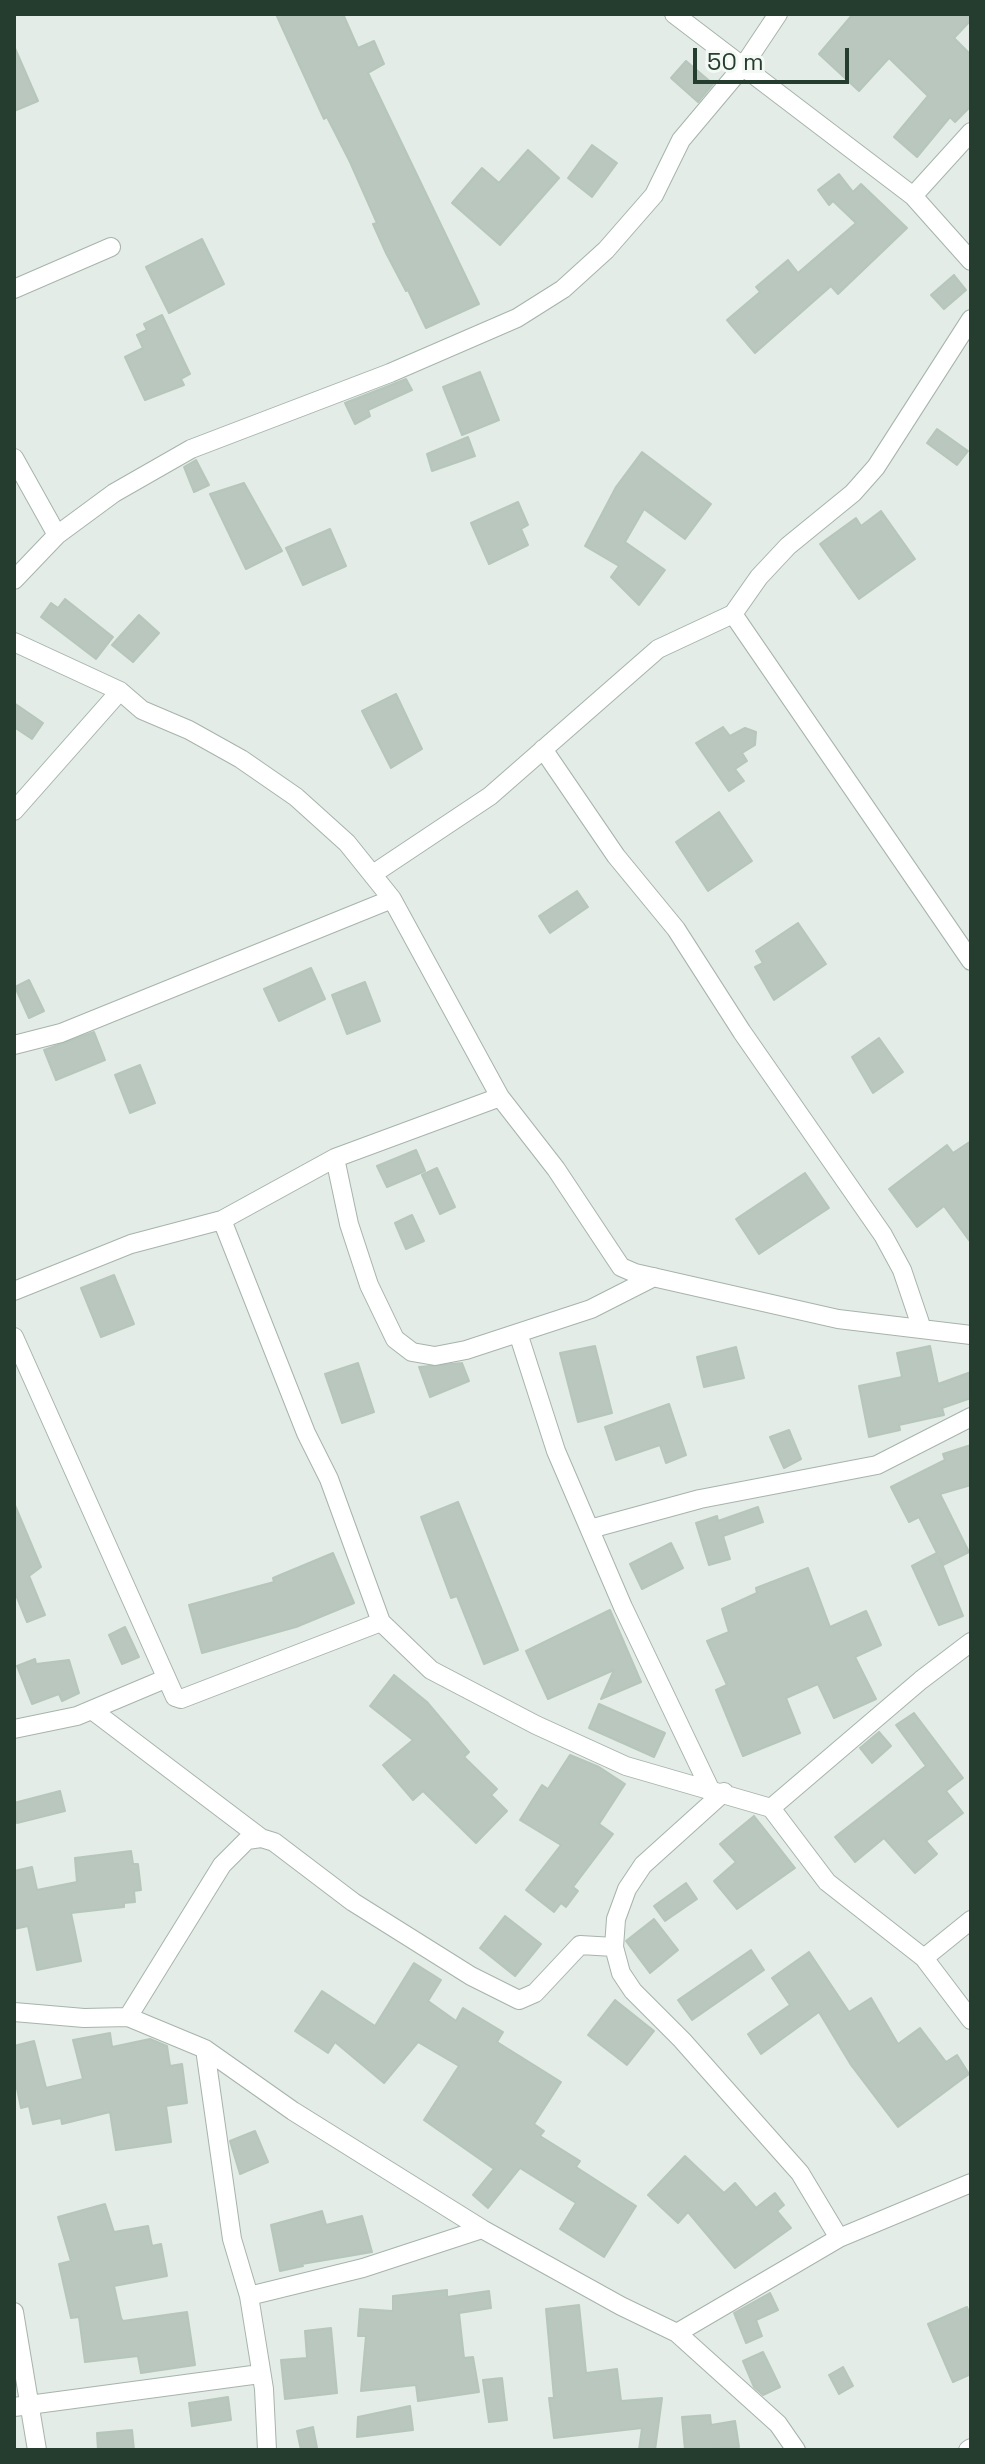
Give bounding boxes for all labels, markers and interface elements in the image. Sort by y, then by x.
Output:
scale bar [697,32,853,82]
text: 50 m [707,46,764,77]

